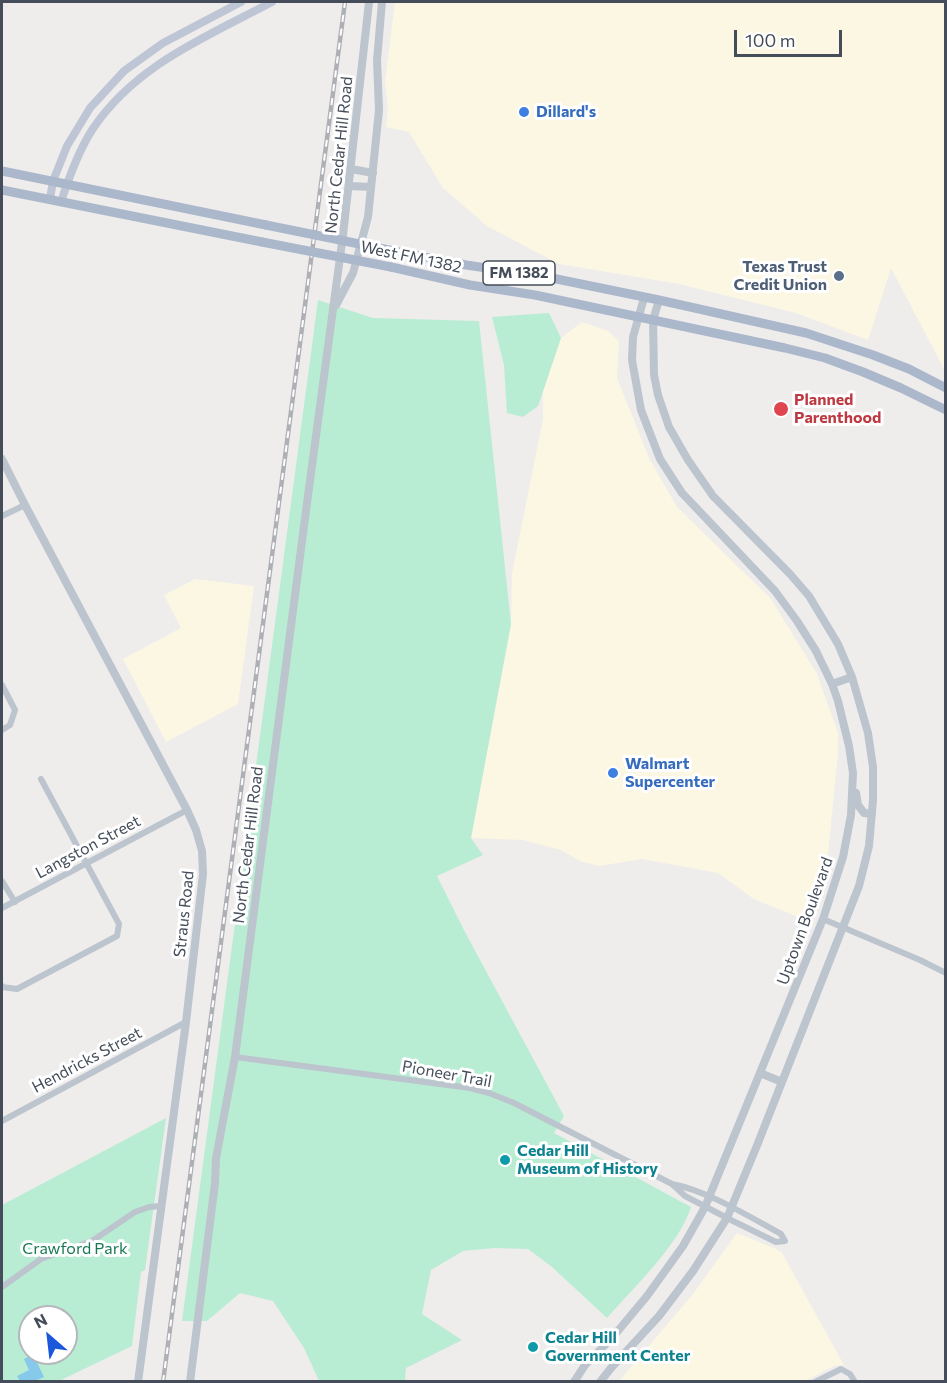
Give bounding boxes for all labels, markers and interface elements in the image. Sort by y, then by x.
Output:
scale bar [737,18,845,56]
text: 100 m [745,29,795,51]
street label: North Cedar Hill Road [321,75,357,235]
place label: Dillard's [536,102,596,122]
marker: Dillard's [517,105,531,119]
street label: West FM 1382 [359,237,463,277]
place label: Texas Trust Credit Union [733,257,827,295]
road number: FM 1382 [483,261,555,285]
marker: Texas Trust Credit Union [832,269,846,283]
place label: Planned Parenthood [794,390,881,428]
marker: Planned Parenthood [772,400,790,418]
place label: Walmart Supercenter [625,754,715,792]
street label: North Cedar Hill Road [229,765,267,925]
marker: Walmart Supercenter [606,766,620,780]
street label: Langston Street [32,811,144,883]
street label: Uptown Boulevard [773,854,837,988]
street label: Straus Road [170,870,198,958]
street label: Hendricks Street [29,1023,145,1097]
street label: Pioneer Trail [401,1057,493,1091]
place label: Cedar Hill Museum of History [517,1141,658,1179]
marker: Cedar Hill Museum of History [498,1153,512,1167]
park label: Crawford Park [22,1239,128,1259]
north arrow [18,1305,78,1365]
text: N [30,1309,50,1332]
place label: Cedar Hill Government Center [545,1328,690,1366]
marker: Cedar Hill Government Center [526,1340,540,1354]

